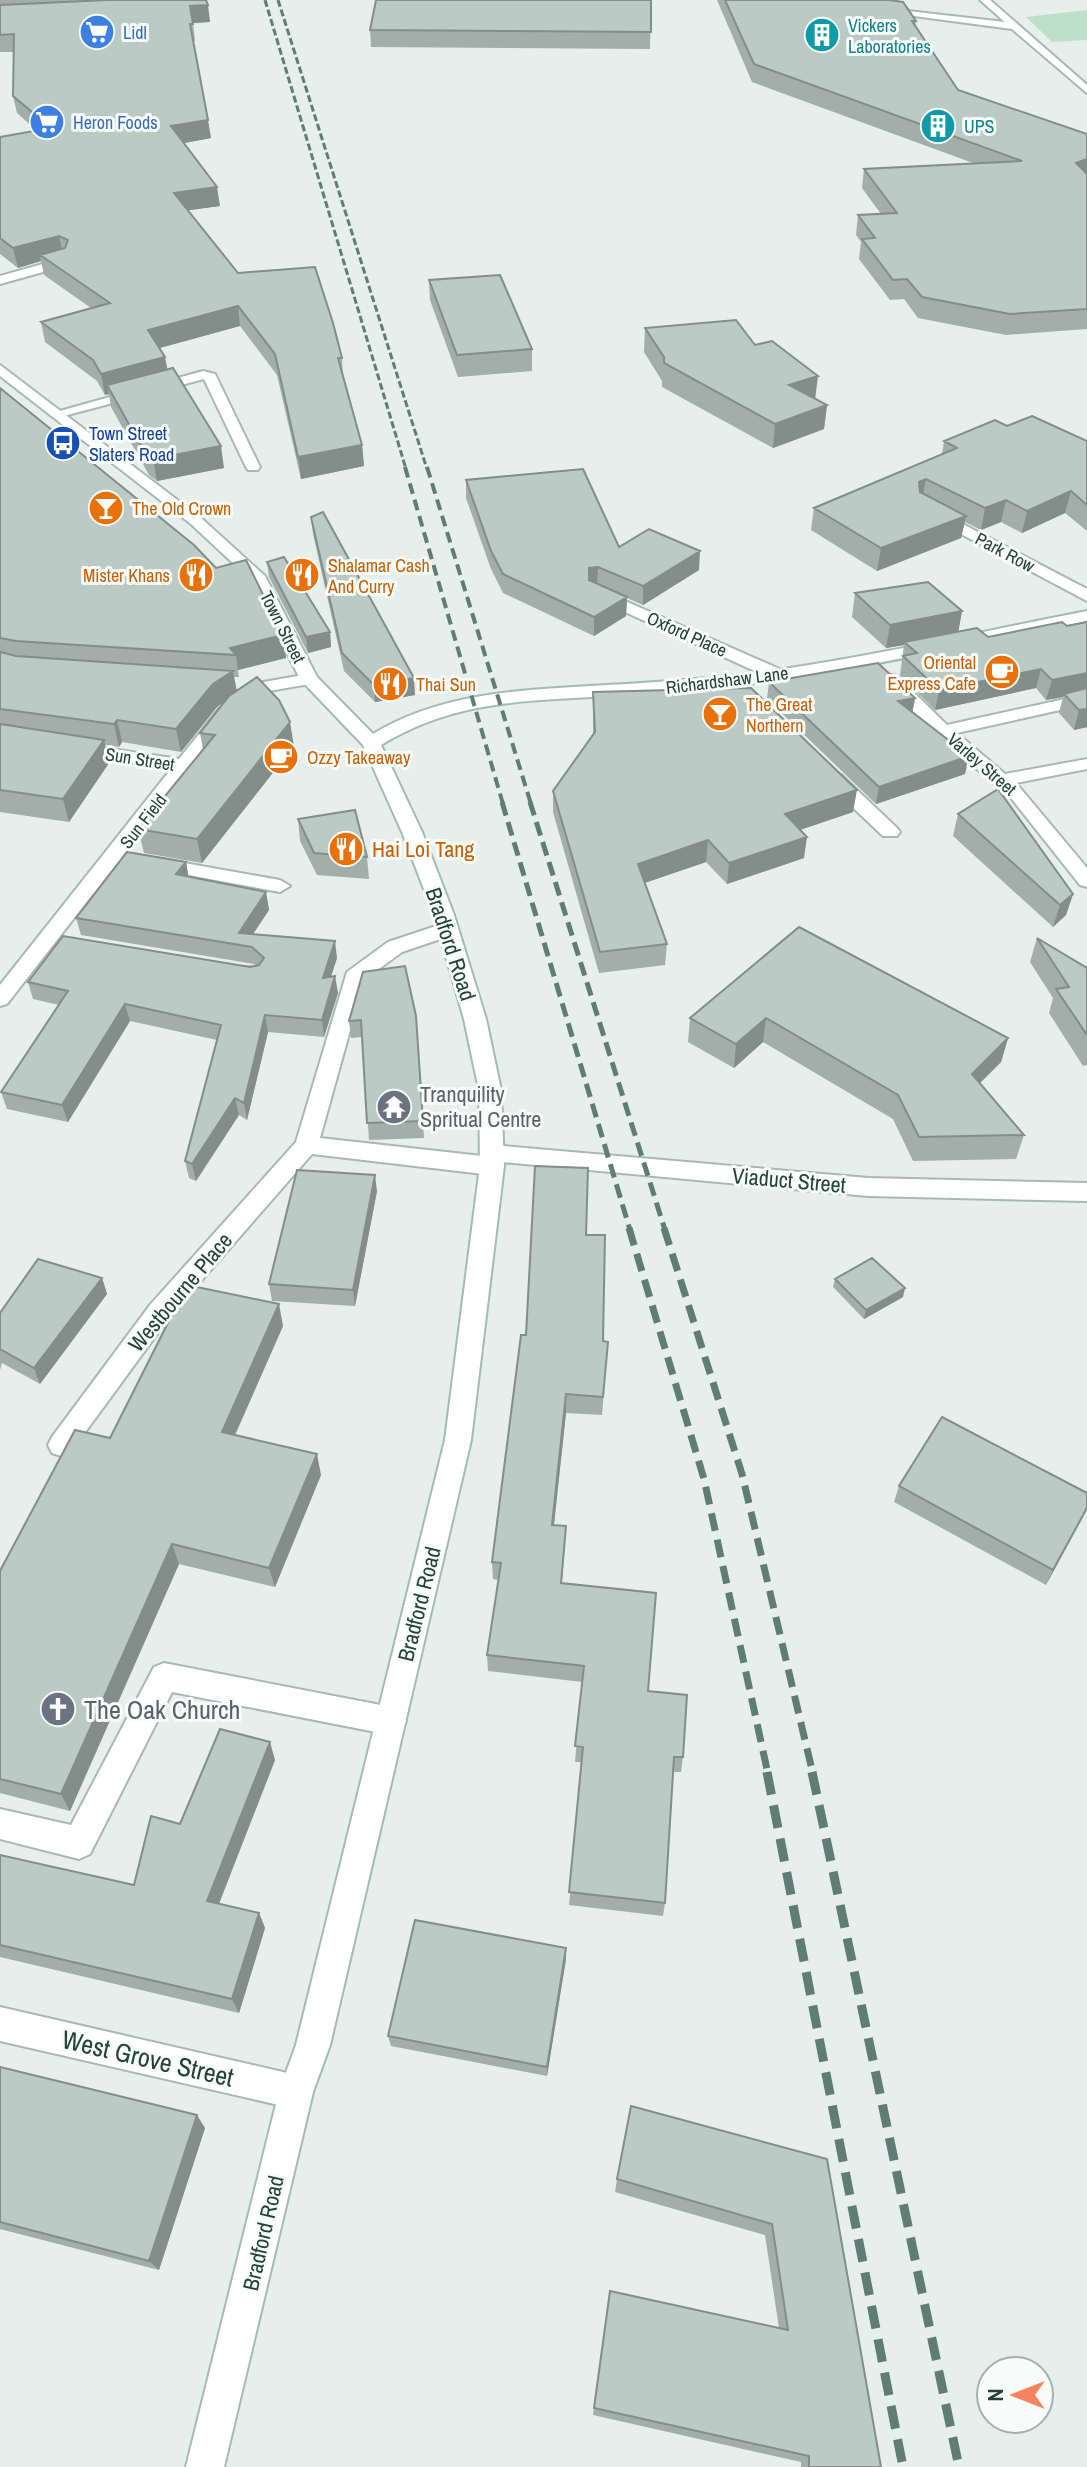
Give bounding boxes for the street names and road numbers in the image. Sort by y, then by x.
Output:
street label: Park Row [971,526,1039,578]
street label: Town Street [254,587,312,667]
street label: Oxford Place [643,605,731,663]
street label: Richardshaw Lane [664,660,790,700]
street label: Varley Street [942,727,1022,801]
street label: Sun Street [104,741,176,777]
street label: Sun Field [114,788,172,854]
street label: Bradford Road [419,884,483,1004]
street label: Viaduct Street [731,1160,847,1200]
street label: Westbourne Place [121,1226,239,1358]
street label: Bradford Road [390,1543,448,1665]
street label: West Grove Street [59,2021,237,2095]
street label: Bradford Road [235,2172,291,2294]

